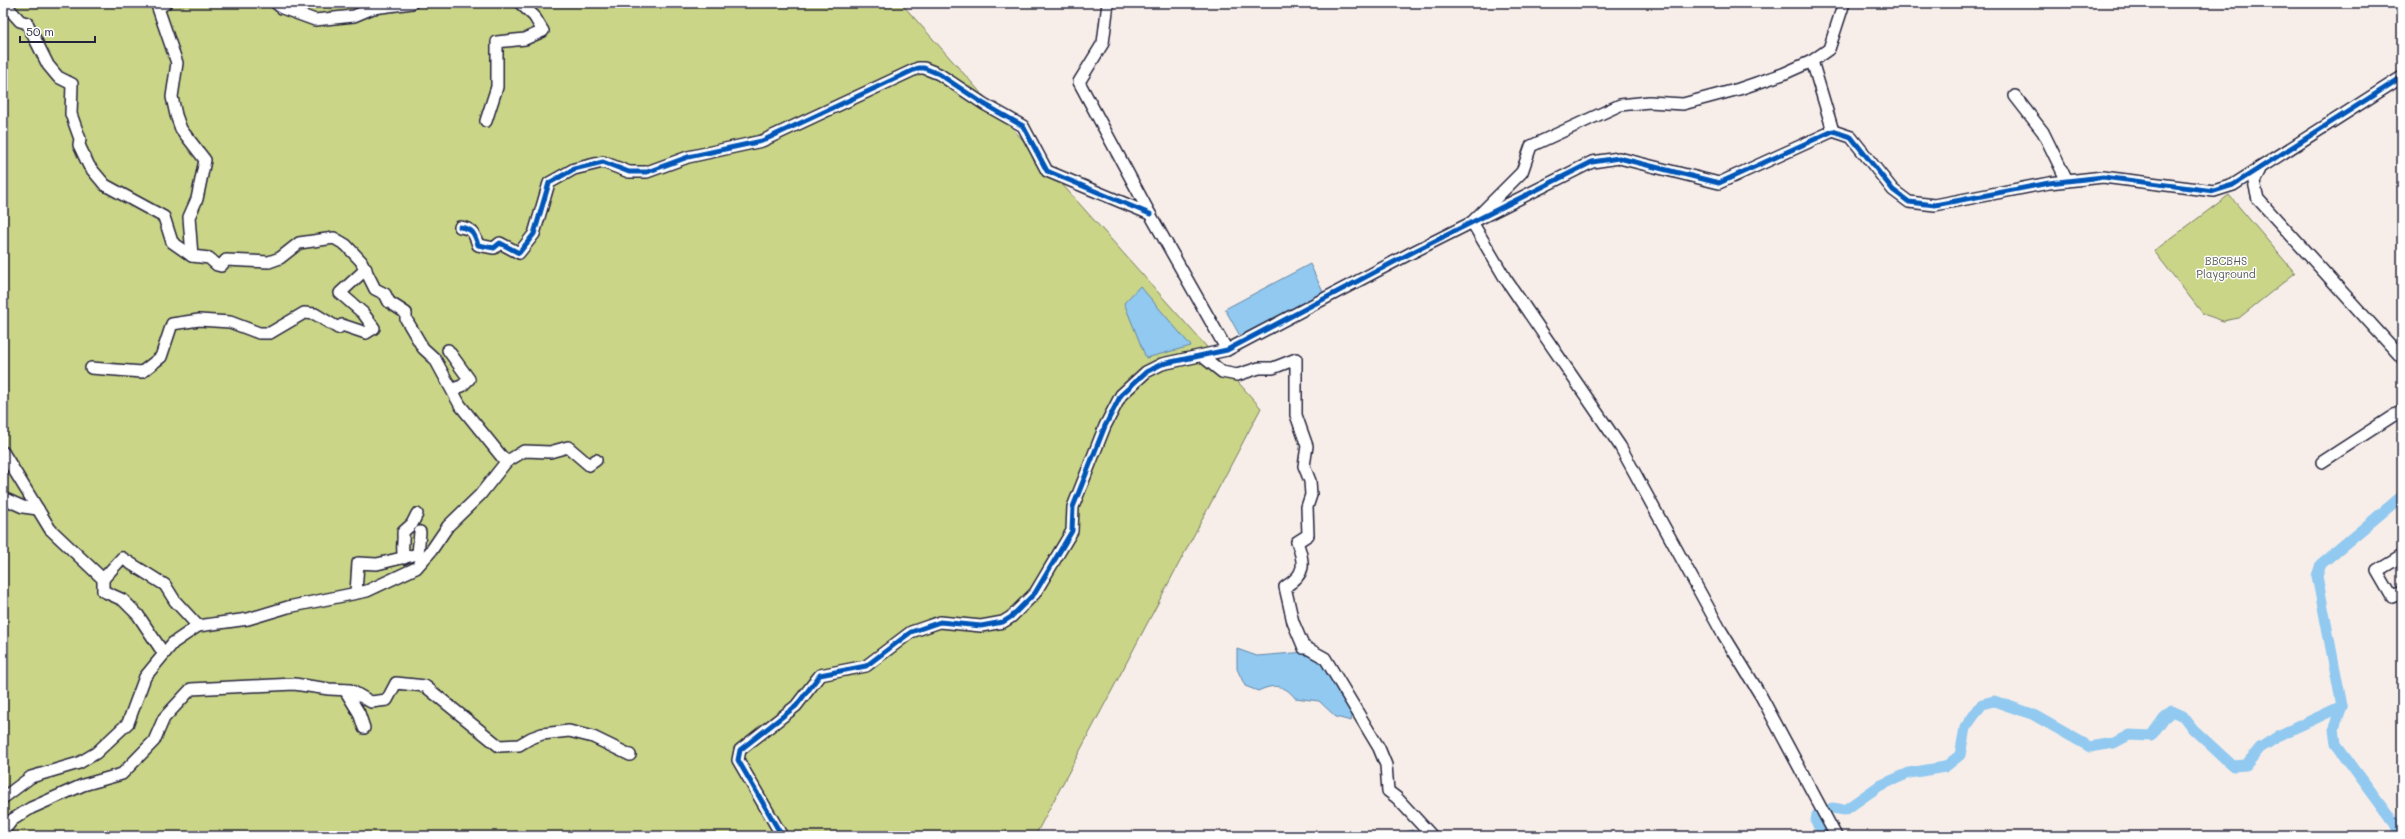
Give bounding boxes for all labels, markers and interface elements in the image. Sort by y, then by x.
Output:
scale bar [20,18,95,44]
text: 50 m [26,23,54,39]
park label: BBCBHS Playground [2196,253,2256,281]

